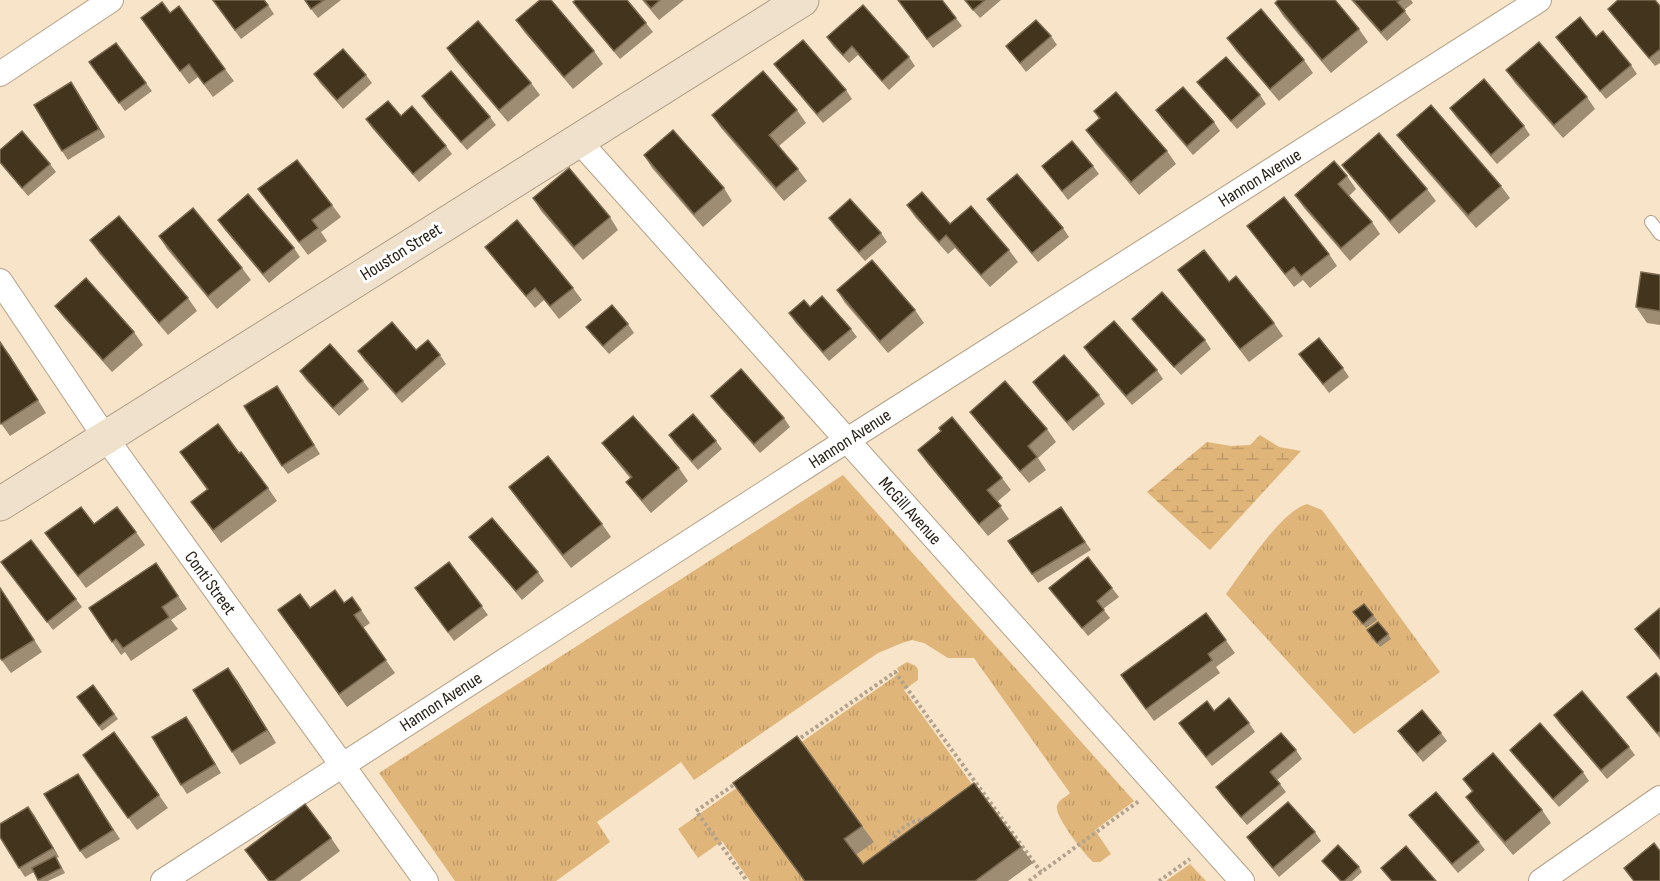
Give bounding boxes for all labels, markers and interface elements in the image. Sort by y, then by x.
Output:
street label: Hannon Avenue [1215,144,1305,212]
street label: Houston Street [356,218,446,285]
street label: Hannon Avenue [805,405,895,473]
street label: McGill Avenue [874,473,946,549]
street label: Conti Street [180,547,240,619]
street label: Hannon Avenue [396,668,486,736]

